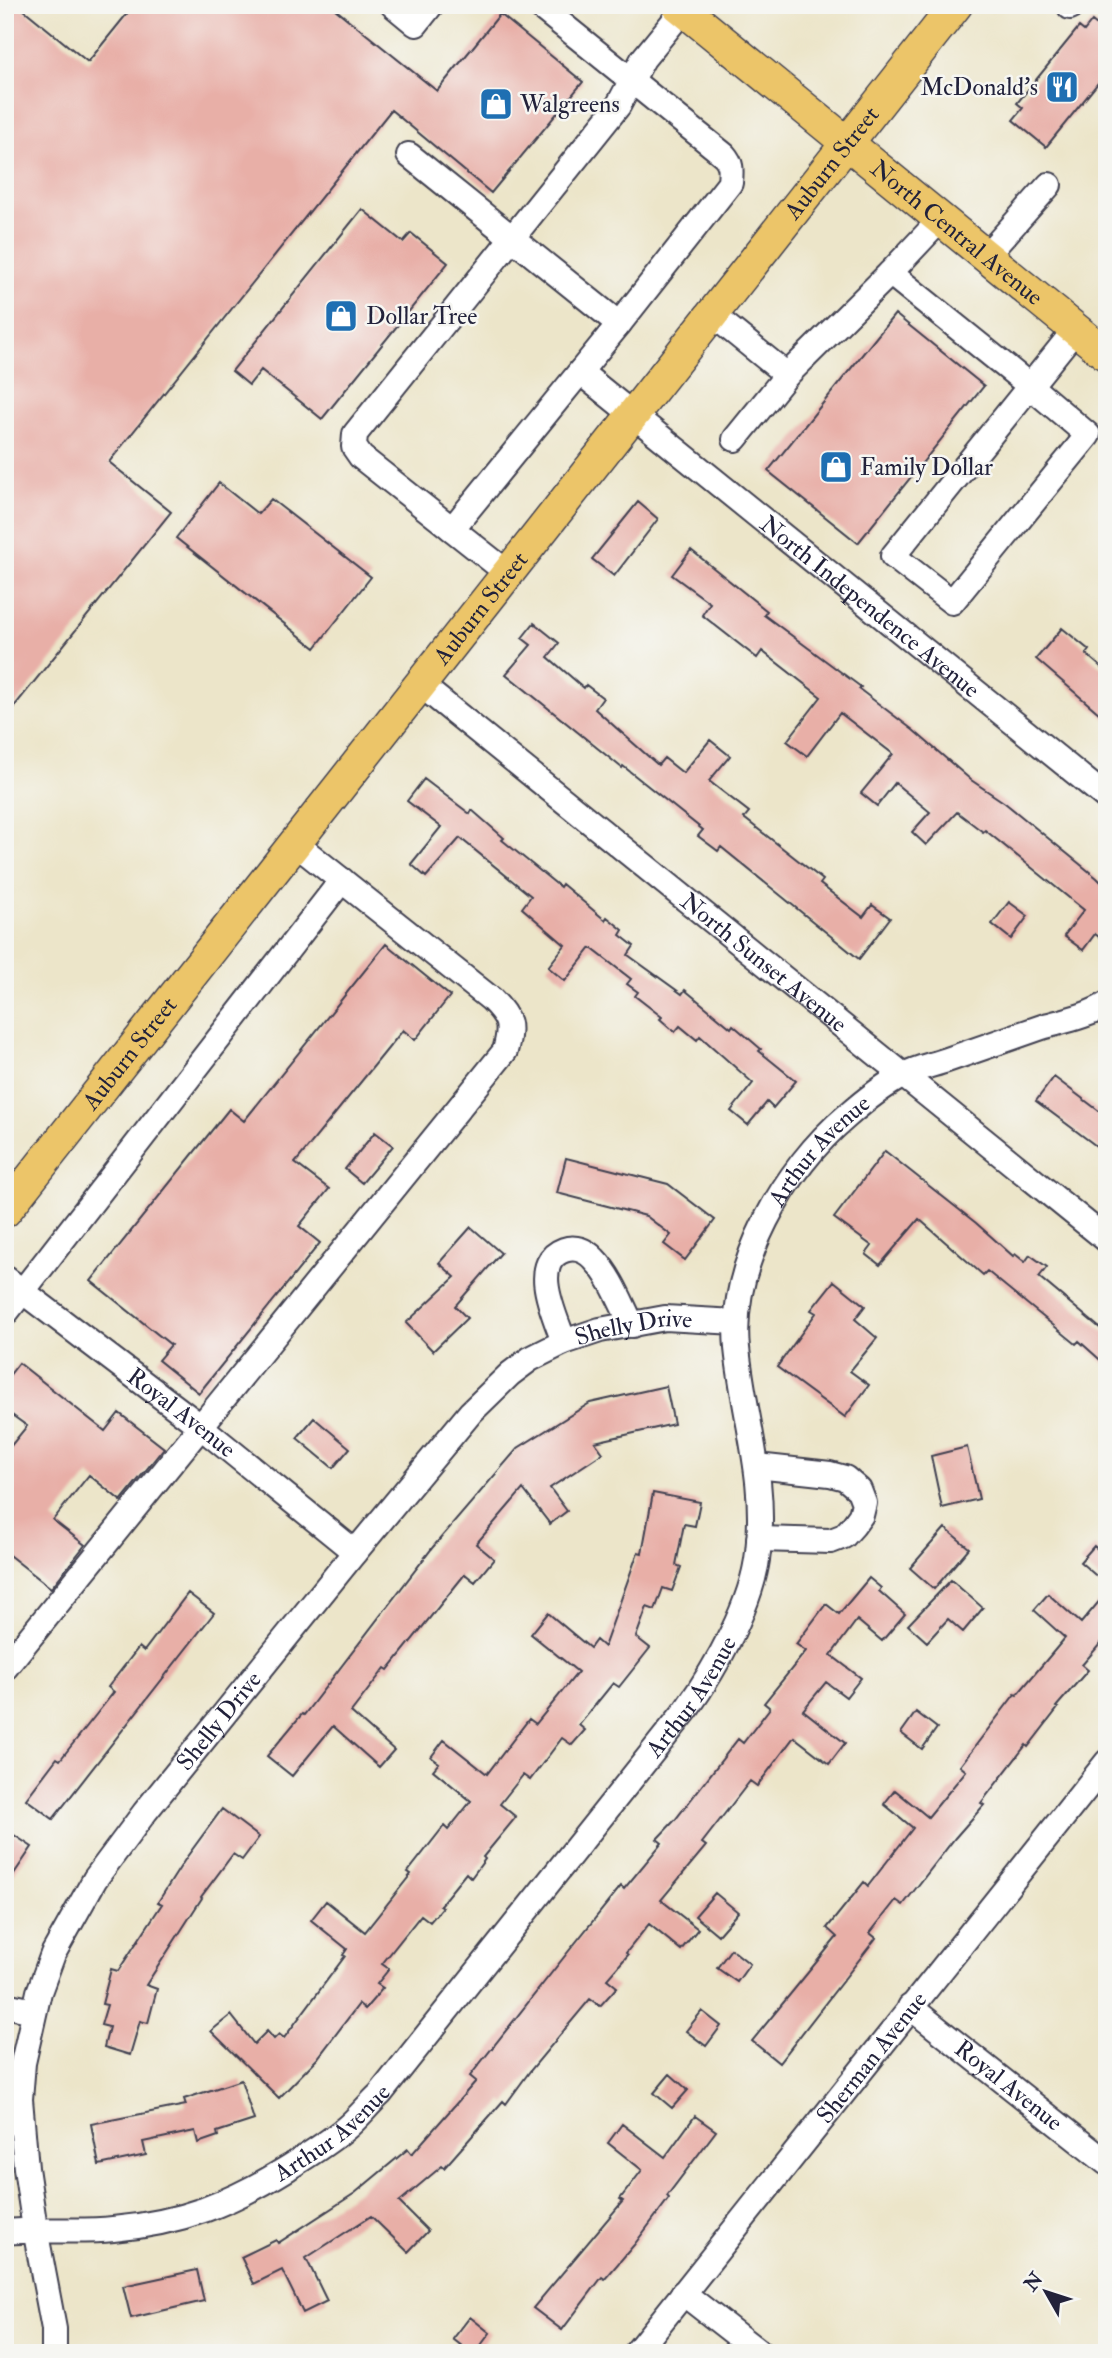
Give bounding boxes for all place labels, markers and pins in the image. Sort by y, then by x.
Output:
restaurant icon: McDonald's [1043,68,1081,106]
place label: McDonald's [920,72,1038,103]
shop icon: Walgreens [477,85,515,123]
place label: Walgreens [519,89,620,120]
shop icon: Dollar Tree [322,297,360,335]
place label: Dollar Tree [366,301,477,332]
shop icon: Family Dollar [817,448,855,486]
place label: Family Dollar [860,452,993,483]

